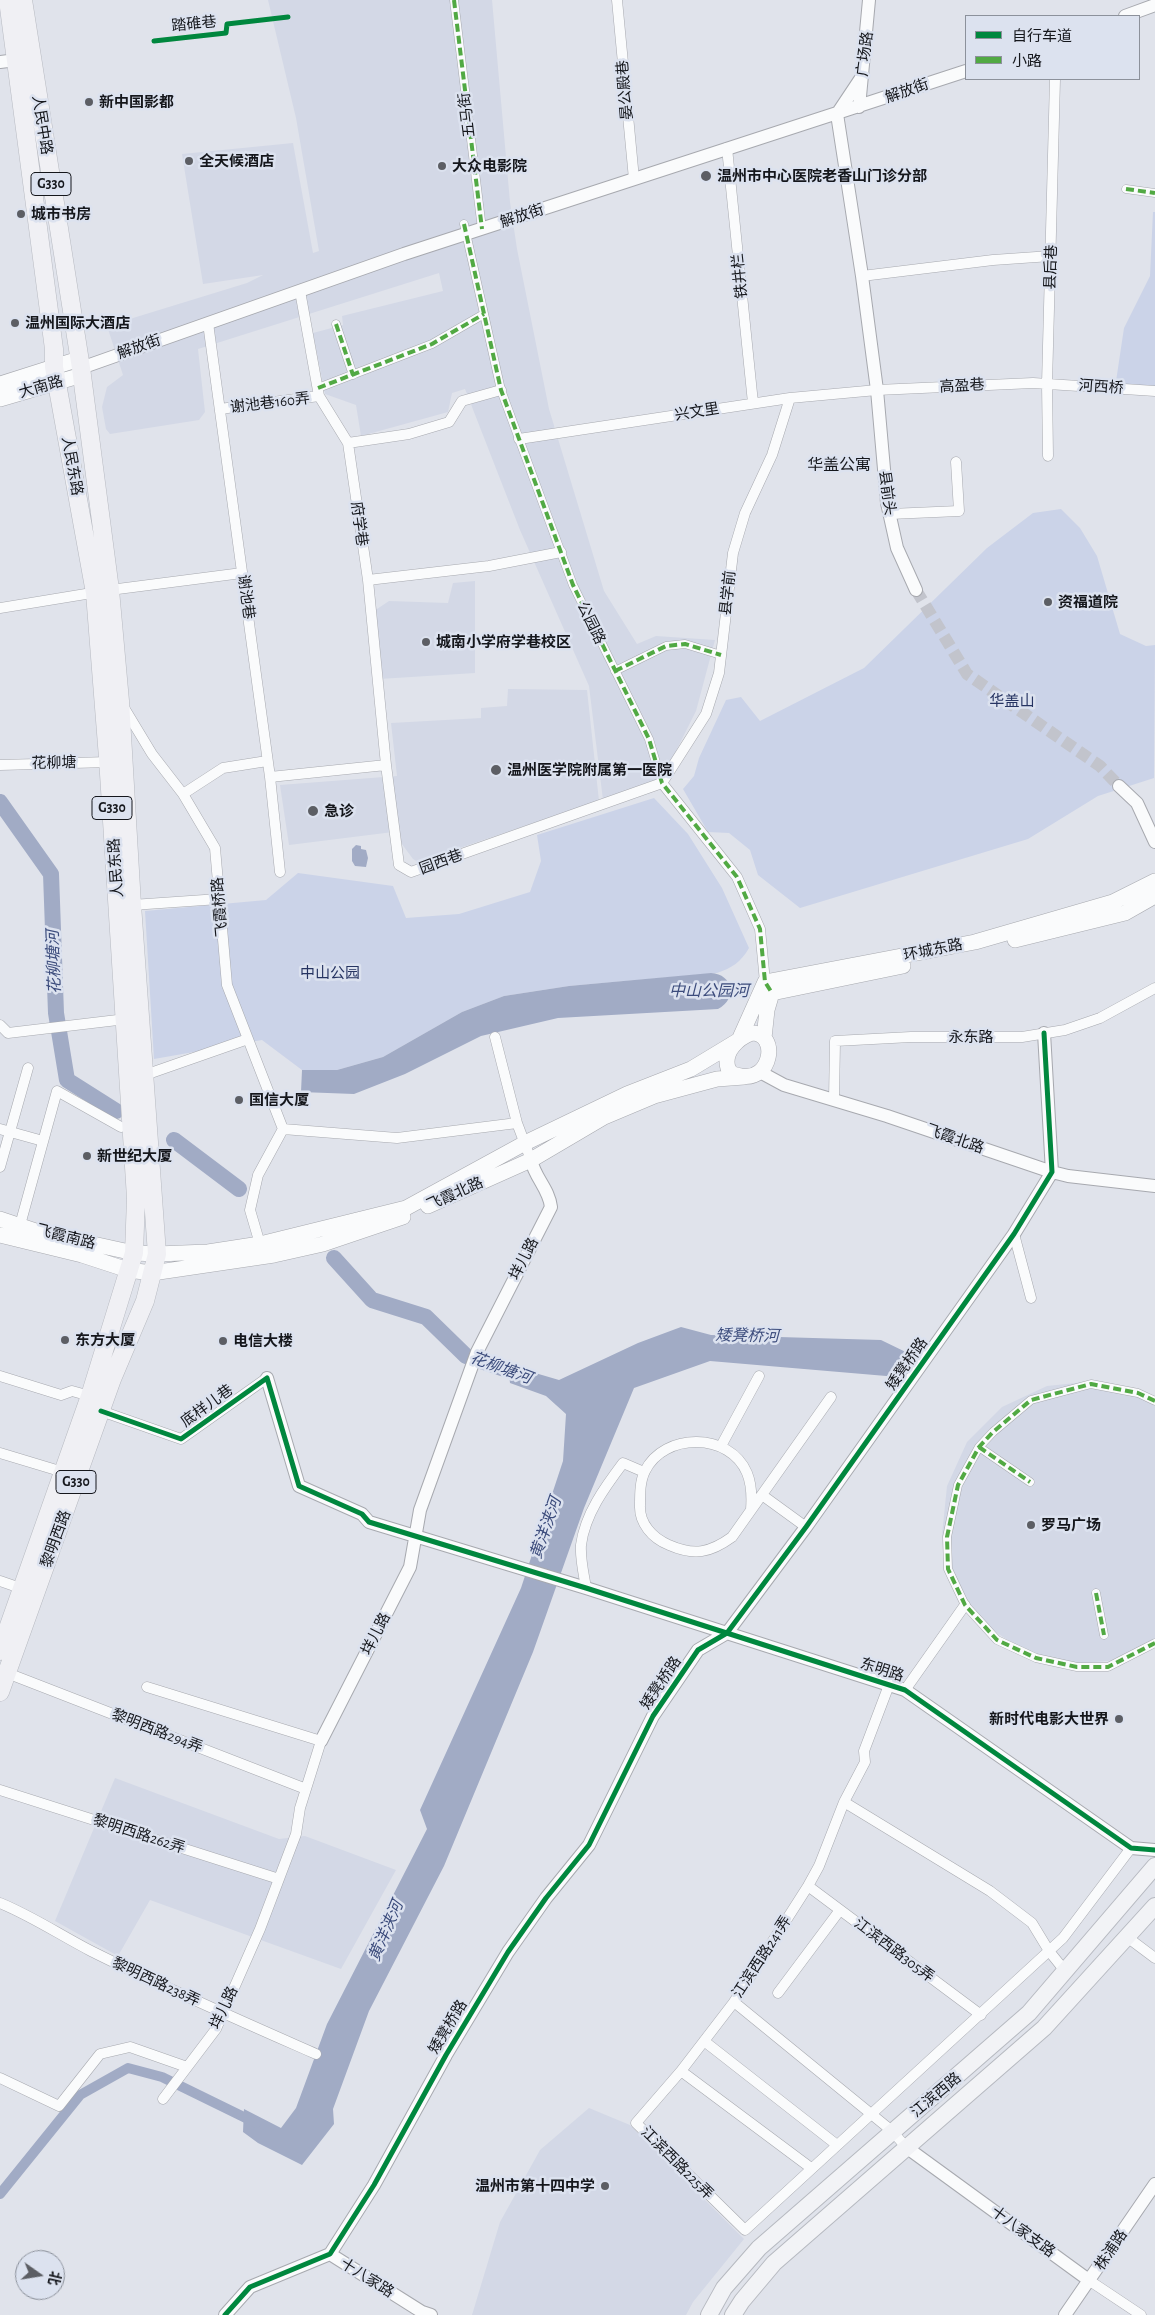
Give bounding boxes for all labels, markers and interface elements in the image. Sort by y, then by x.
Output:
street label: 踏碓巷 [171,13,217,35]
legend [965,15,1140,80]
text: 自行车道 [1012,29,1072,44]
street label: 广场路 [853,31,877,77]
text: 小路 [1012,54,1042,69]
street label: 晏公殿巷 [613,59,637,121]
street label: 解放街 [883,75,931,107]
street label: 五马街 [455,92,479,138]
place label: 新中国影都 [99,93,174,111]
street label: 人民中路 [28,94,56,156]
marker: 新中国影都 [83,96,95,108]
place label: 全天候酒店 [199,152,274,170]
marker: 全天候酒店 [183,155,195,167]
place label: 大众电影院 [452,157,527,175]
marker: 大众电影院 [436,160,448,172]
place label: 温州市中心医院老香山门诊分部 [717,167,927,185]
marker: 温州市中心医院老香山门诊分部 [699,169,713,183]
road number: G330 [31,172,71,195]
street label: 解放街 [498,200,546,232]
place label: 城市书房 [31,205,91,223]
marker: 城市书房 [15,208,27,220]
street label: 县后巷 [1041,244,1061,290]
street label: 铁井栏 [729,253,751,299]
place label: 温州国际大酒店 [25,314,130,332]
marker: 温州国际大酒店 [9,317,21,329]
street label: 解放街 [115,331,163,363]
street label: 大南路 [17,372,65,402]
street label: 高盈巷 [939,376,985,396]
street label: 河西桥 [1078,376,1124,398]
street label: 谢池巷160弄 [229,389,311,417]
street label: 兴文里 [673,400,721,424]
street label: 人民东路 [58,435,86,497]
district label: 华盖公寓 [807,455,871,475]
street label: 县前头 [875,469,899,517]
street label: 府学巷 [347,500,371,548]
street label: 县学前 [717,570,739,616]
street label: 谢池巷 [234,573,258,621]
place label: 资福道院 [1058,593,1118,611]
marker: 资福道院 [1042,596,1054,608]
street label: 公园路 [573,599,609,647]
place label: 城南小学府学巷校区 [436,633,571,651]
marker: 城南小学府学巷校区 [420,636,432,648]
park label: 华盖山 [990,692,1034,710]
street label: 花柳塘 [31,754,77,772]
place label: 温州医学院附属第一医院 [507,761,672,779]
marker: 温州医学院附属第一医院 [489,763,503,777]
road number: G330 [92,796,132,820]
place label: 急诊 [324,802,354,820]
marker: 急诊 [306,804,320,818]
street label: 人民东路 [105,837,127,899]
street label: 园西巷 [417,846,465,878]
street label: 飞霞桥路 [208,876,232,938]
water label: 花柳塘河 [43,930,65,994]
street label: 环城东路 [902,935,964,965]
park label: 中山公园 [300,964,360,982]
water label: 中山公园河 [669,981,749,1001]
street label: 永东路 [949,1028,993,1046]
place label: 国信大厦 [249,1091,309,1109]
marker: 国信大厦 [233,1094,245,1106]
street label: 飞霞北路 [924,1121,986,1157]
place label: 新世纪大厦 [97,1147,172,1165]
marker: 新世纪大厦 [81,1150,93,1162]
street label: 飞霞北路 [424,1174,486,1214]
street label: 飞霞南路 [35,1221,97,1253]
street label: 垟儿路 [506,1235,542,1283]
water label: 矮凳桥河 [715,1326,779,1346]
place label: 东方大厦 [75,1331,135,1349]
place label: 电信大楼 [233,1332,293,1350]
marker: 东方大厦 [59,1334,71,1346]
street label: 矮凳桥路 [882,1334,932,1394]
marker: 电信大楼 [217,1335,229,1347]
water label: 花柳塘河 [468,1348,534,1388]
street label: 底样儿巷 [177,1381,237,1431]
road number: G330 [56,1470,96,1494]
water label: 黄洋浃河 [527,1495,565,1561]
street label: 黎明西路 [37,1508,75,1570]
place label: 罗马广场 [1041,1516,1101,1534]
marker: 罗马广场 [1025,1519,1037,1531]
street label: 垟儿路 [358,1610,394,1658]
street label: 矮凳桥路 [637,1653,685,1713]
street label: 东明路 [858,1654,906,1686]
street label: 黎明西路294弄 [109,1705,205,1757]
place label: 新时代电影大世界 [989,1710,1109,1728]
marker: 新时代电影大世界 [1113,1713,1125,1725]
street label: 黎明西路262弄 [91,1811,187,1857]
water label: 黄洋浃河 [365,1898,407,1964]
street label: 江滨西路241弄 [729,1913,795,2001]
street label: 江滨西路305弄 [851,1914,937,1986]
street label: 黎明西路238弄 [109,1954,203,2010]
street label: 垟儿路 [206,1984,242,2032]
street label: 矮凳桥路 [425,1997,471,2057]
street label: 江滨西路 [907,2069,965,2121]
street label: 江滨西路225弄 [637,2123,717,2203]
place label: 温州市第十四中学 [475,2177,595,2195]
marker: 温州市第十四中学 [599,2180,611,2192]
street label: 十八家支路 [987,2203,1059,2261]
street label: 株浦路 [1091,2226,1131,2274]
north arrow [15,2250,65,2300]
street label: 十八家路 [337,2254,397,2302]
text: 北 [45,2270,62,2287]

